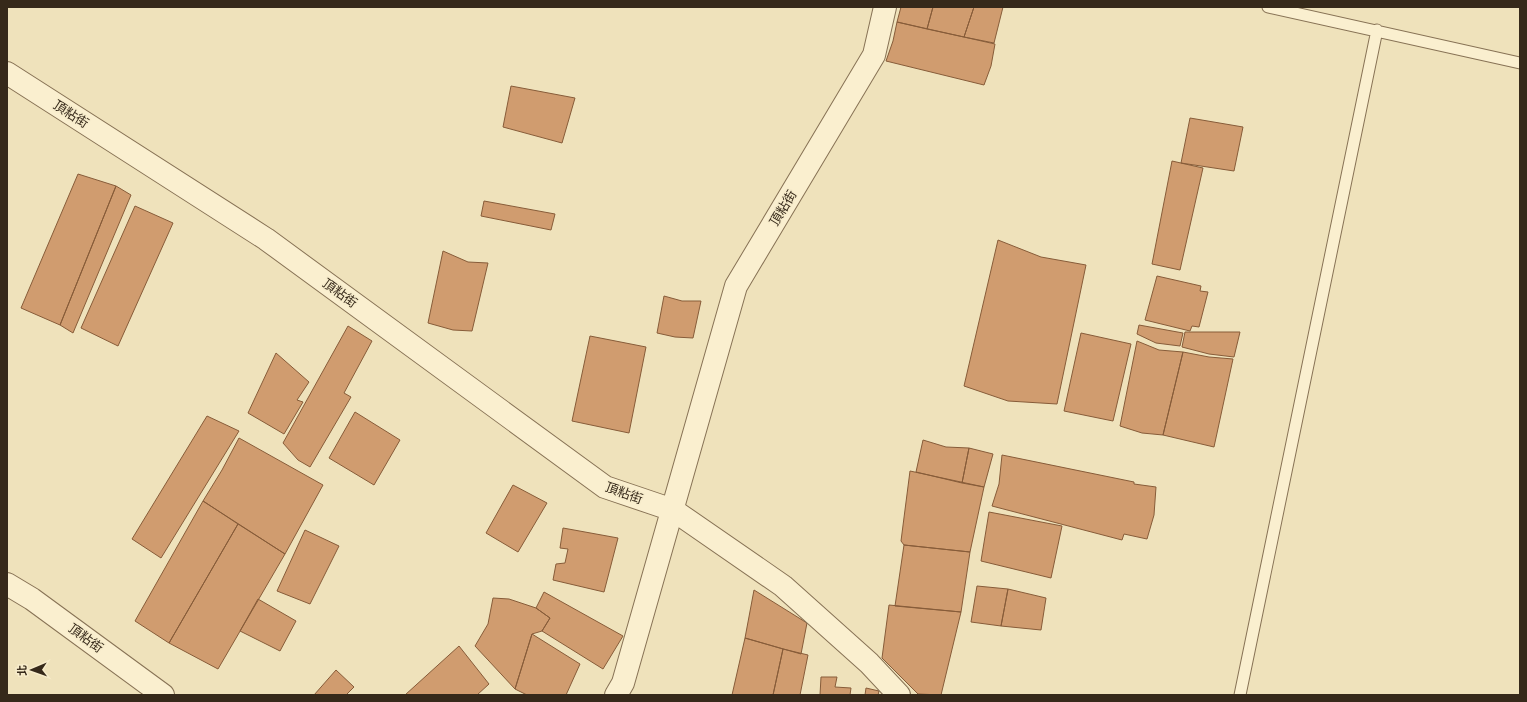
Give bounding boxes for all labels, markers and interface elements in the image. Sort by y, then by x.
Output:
street label: 頂粘街 [51,97,91,131]
street label: 頂粘街 [767,187,799,229]
street label: 頂粘街 [320,275,360,311]
street label: 頂粘街 [603,479,645,507]
street label: 頂粘街 [66,620,106,656]
north arrow [12,650,52,690]
text: 北 [16,665,29,676]

